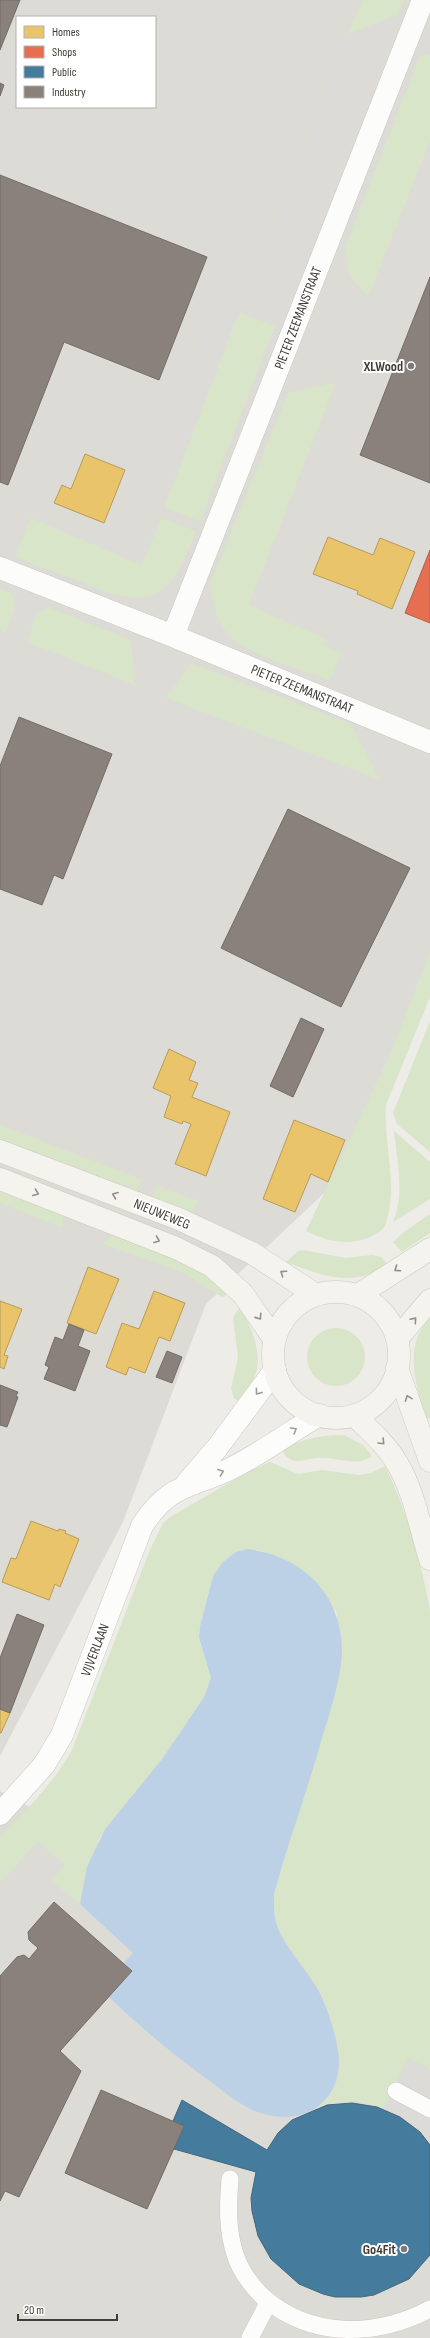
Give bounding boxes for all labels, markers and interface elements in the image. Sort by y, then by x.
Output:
legend [16,16,156,108]
text: Homes [52,25,80,40]
text: Shops [52,45,77,60]
text: Public [52,65,77,80]
text: Industry [52,85,86,100]
street label: PIETER ZEEMANSTRAAT [271,264,326,372]
place label: XLWood [363,358,403,375]
marker: XLWood [406,361,416,371]
street label: PIETER ZEEMANSTRAAT [248,661,356,717]
one-way arrow [33,1189,40,1197]
one-way arrow [111,1191,118,1199]
street label: NIEUWEWEG [131,1195,193,1233]
one-way arrow [154,1236,161,1244]
one-way arrow [394,1264,401,1271]
one-way arrow [281,1271,288,1278]
one-way arrow [254,1312,261,1319]
one-way arrow [409,1317,416,1324]
one-way arrow [255,1388,263,1395]
one-way arrow [405,1394,413,1401]
one-way arrow [290,1427,297,1435]
one-way arrow [377,1437,384,1445]
one-way arrow [217,1469,224,1477]
street label: VIJVERLAAN [77,1621,113,1679]
place label: Go4Fit [363,2241,396,2258]
marker: Go4Fit [399,2244,409,2254]
scale bar [18,2296,117,2322]
text: 20 m [24,2303,44,2318]

